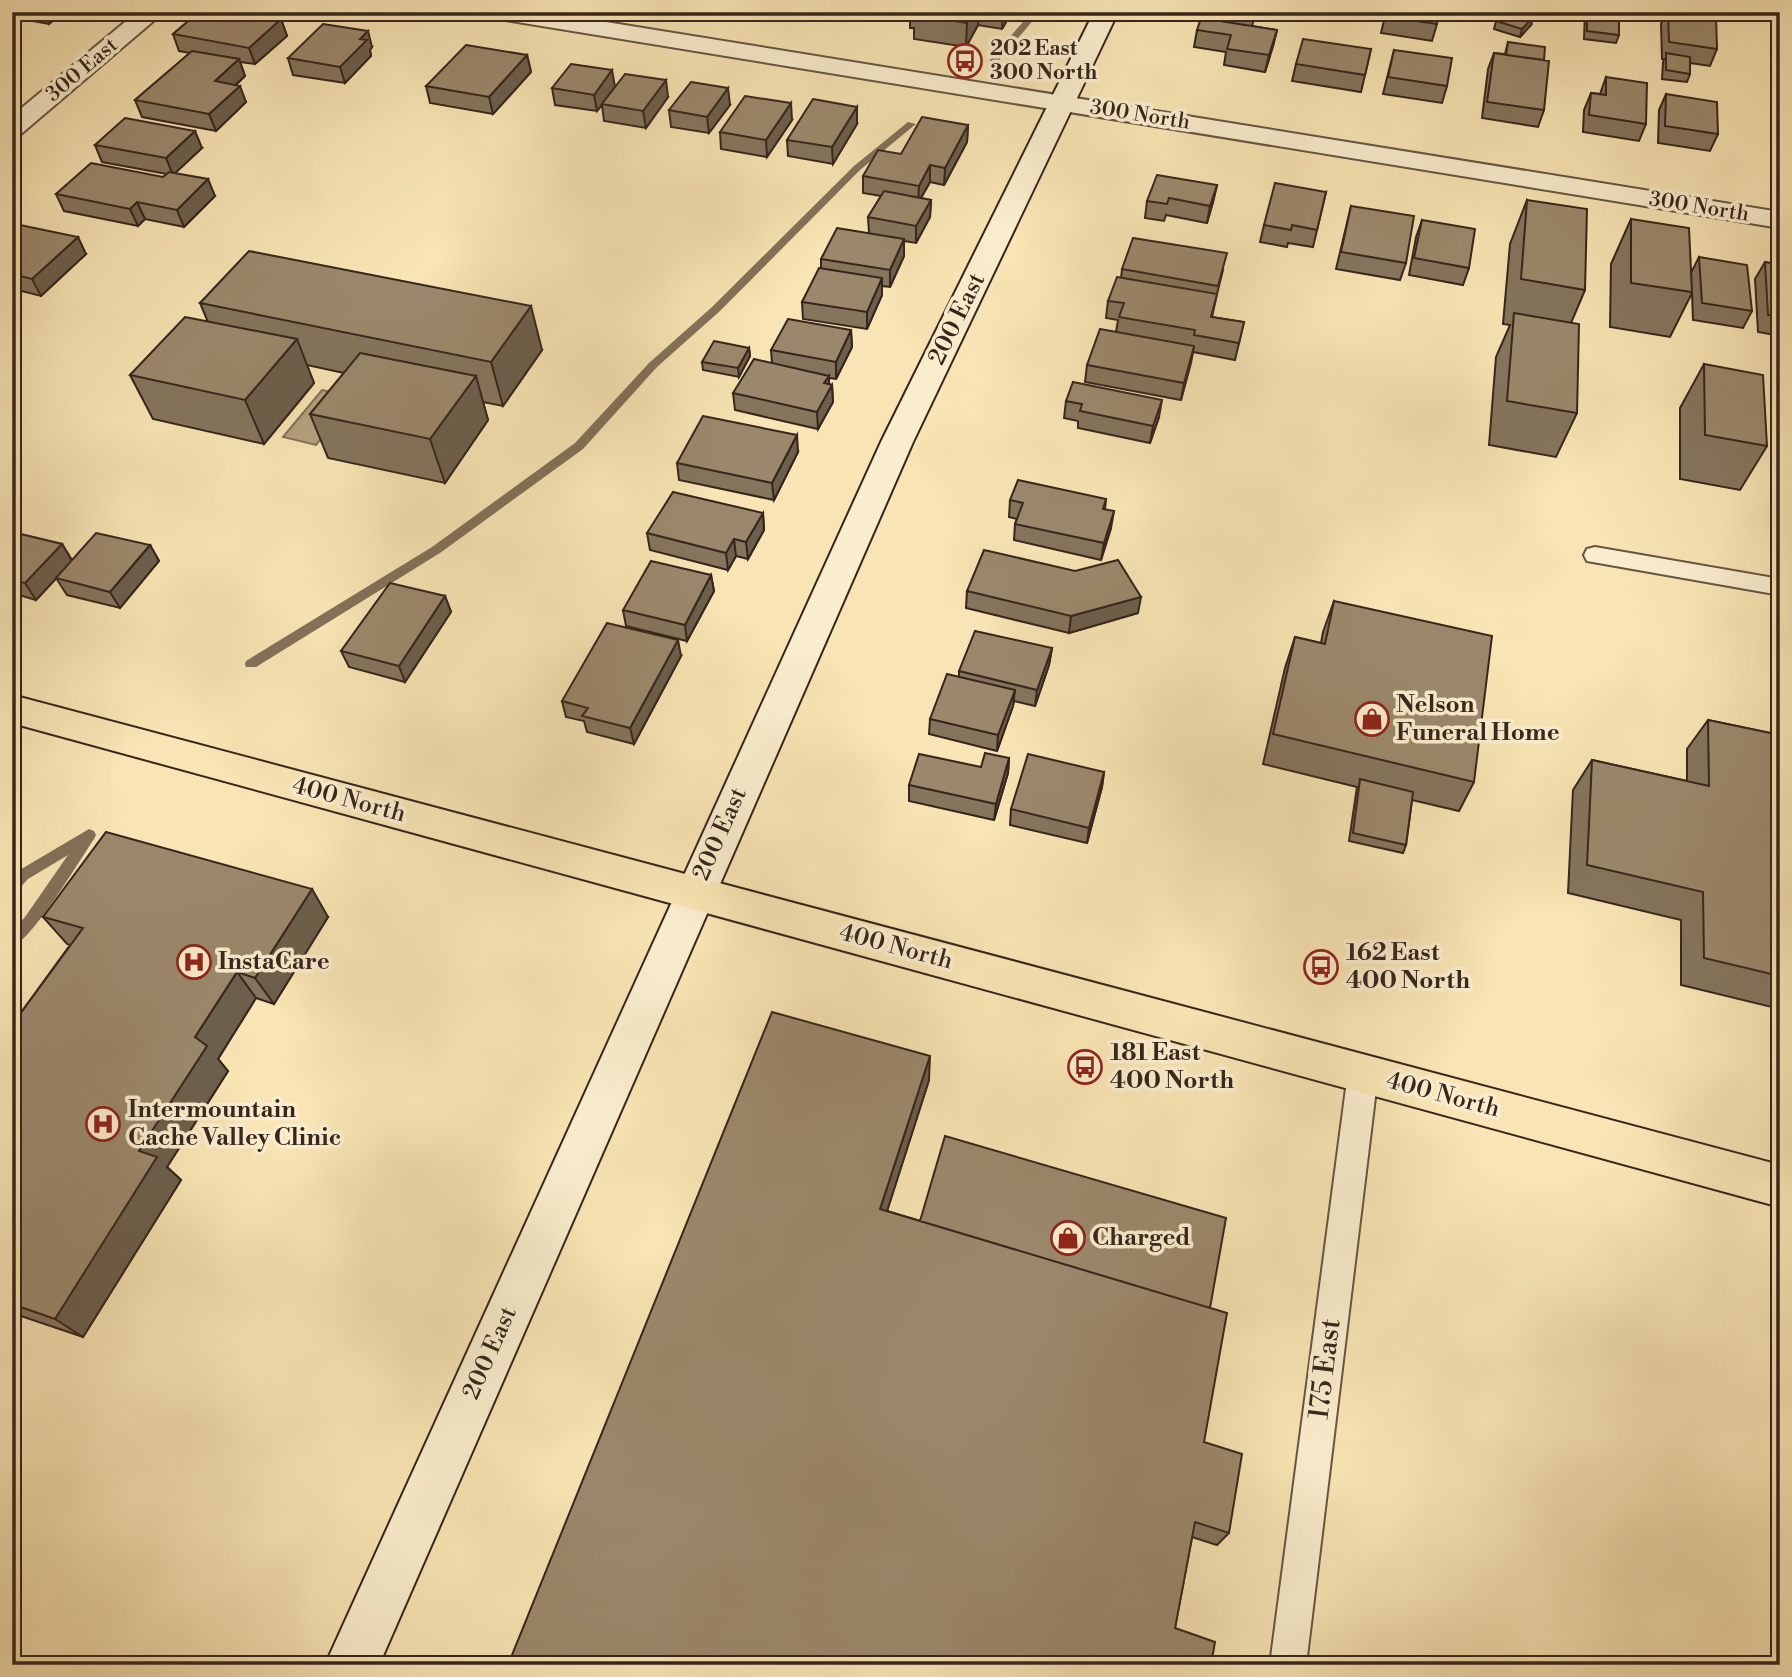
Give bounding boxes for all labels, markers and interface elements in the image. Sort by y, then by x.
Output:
street label: 300 East [41,32,124,108]
place label: 202 East 300 North [990,36,1097,86]
bus stop icon: 202 East 300 North [946,42,984,80]
street label: 300 North [1088,94,1192,136]
street label: 300 North [1647,186,1751,228]
street label: 200 East [922,268,992,370]
place label: Nelson Funeral Home [1396,690,1560,748]
shop icon: Nelson Funeral Home [1353,700,1391,738]
street label: 400 North [289,770,409,830]
street label: 200 East [686,783,754,885]
street label: 400 North [836,917,956,977]
place label: 162 East 400 North [1346,938,1470,996]
hospital icon: InstaCare [175,943,213,981]
place label: InstaCare [218,947,330,977]
bus stop icon: 162 East 400 North [1302,948,1340,986]
place label: 181 East 400 North [1110,1038,1234,1096]
bus stop icon: 181 East 400 North [1066,1048,1104,1086]
street label: 400 North [1383,1065,1503,1125]
place label: Intermountain Cache Valley Clinic [128,1095,341,1153]
hospital icon: Intermountain Cache Valley Clinic [84,1105,122,1143]
shop icon: Charged [1049,1219,1087,1257]
place label: Charged [1092,1223,1190,1253]
street label: 200 East [456,1302,524,1404]
street label: 175 East [1301,1317,1349,1421]

